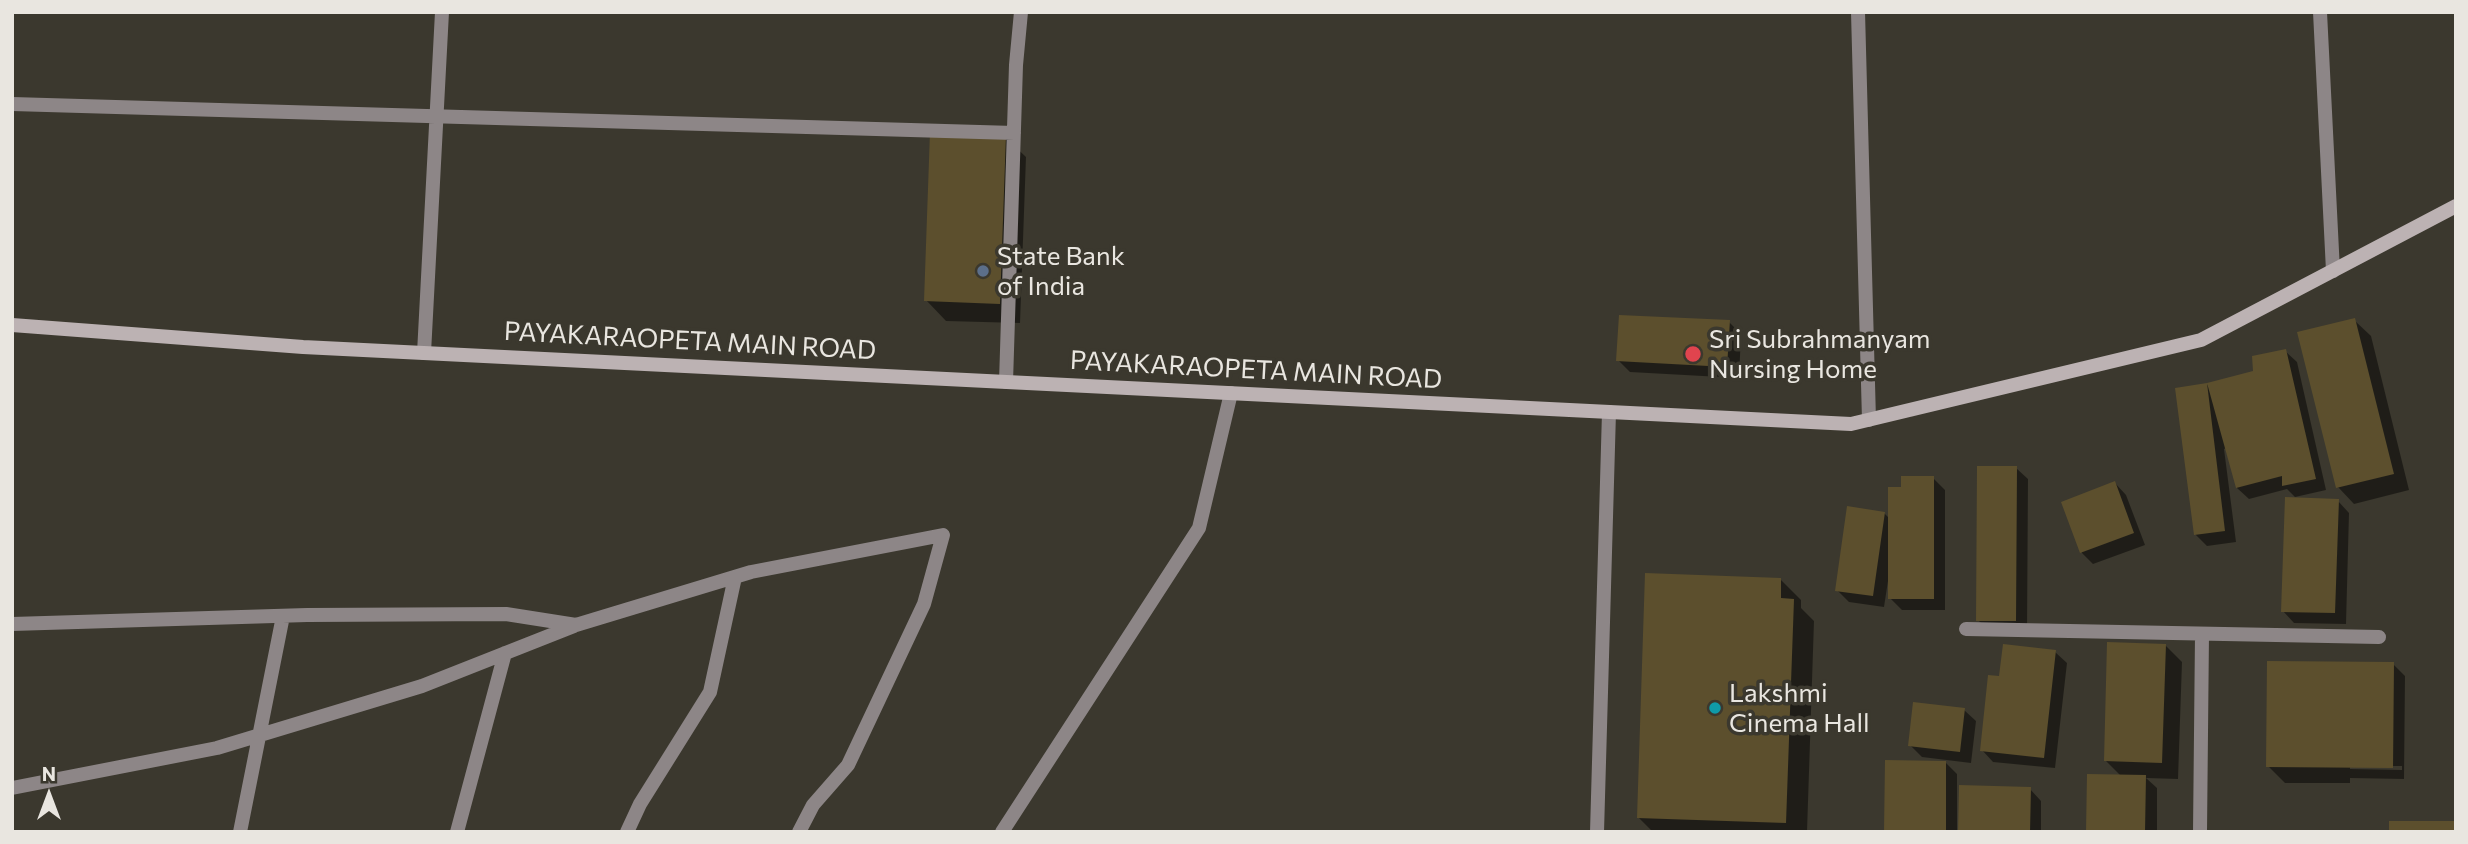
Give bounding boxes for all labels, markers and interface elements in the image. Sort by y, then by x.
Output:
place label: State Bank of India [997,240,1125,302]
marker: State Bank of India [975,263,991,279]
street label: PAYAKARAOPETA MAIN ROAD [503,316,877,366]
place label: Sri Subrahmanyam Nursing Home [1709,323,1930,384]
marker: Sri Subrahmanyam Nursing Home [1683,344,1703,364]
street label: PAYAKARAOPETA MAIN ROAD [1069,345,1443,395]
place label: Lakshmi Cinema Hall [1729,677,1870,738]
marker: Lakshmi Cinema Hall [1707,700,1723,716]
north arrow [14,760,84,830]
text: N [42,762,56,785]

